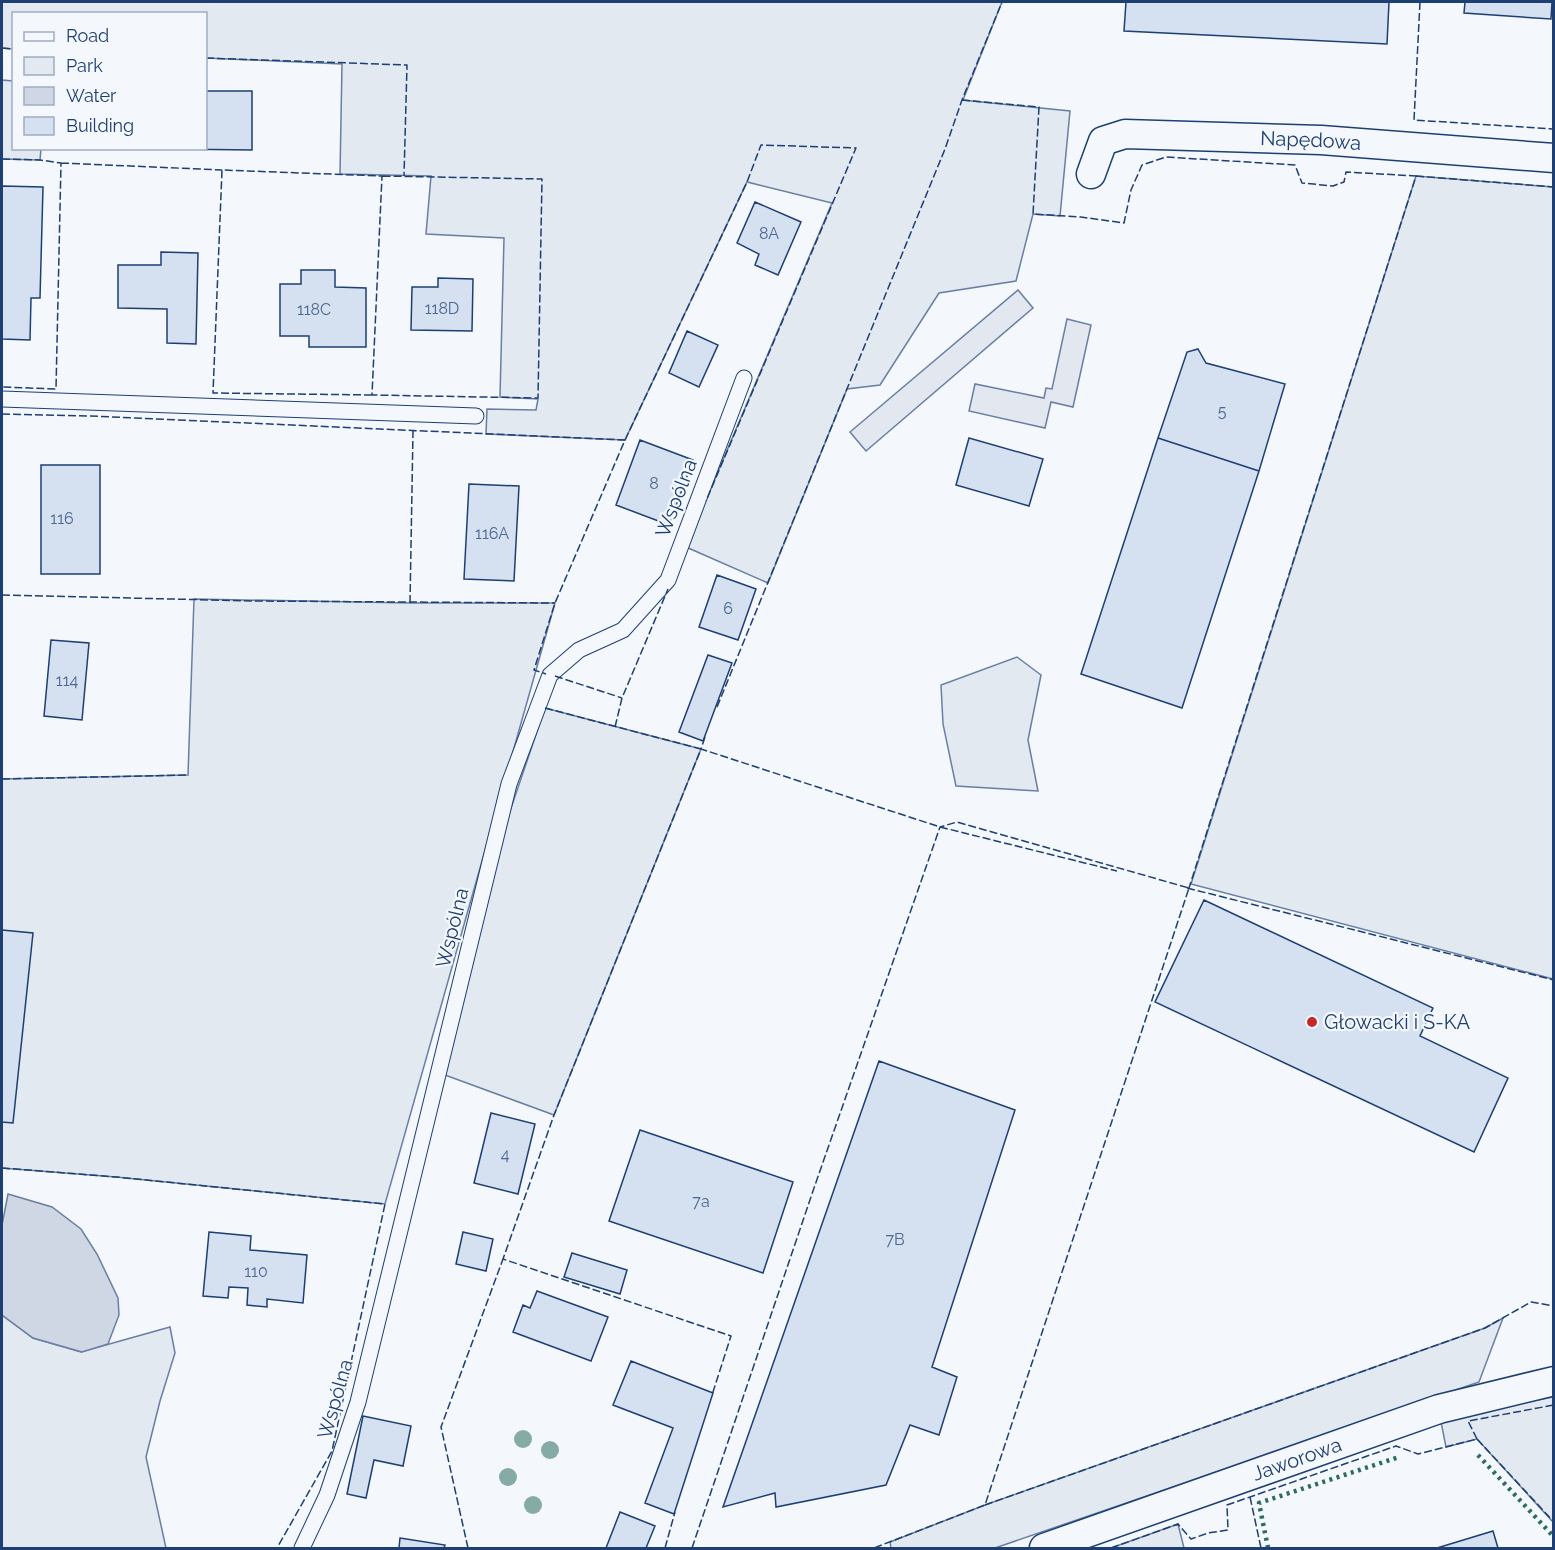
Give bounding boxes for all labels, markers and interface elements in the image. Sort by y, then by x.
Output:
legend [12,12,207,150]
text: Road [66,25,109,46]
text: Park [66,55,103,76]
text: Water [66,85,117,106]
text: Building [66,115,134,136]
street label: Napędowa [1260,126,1362,155]
house number: 8A [759,224,779,243]
house number: 118D [425,299,459,318]
house number: 118C [297,300,331,319]
house number: 5 [1218,402,1227,421]
street label: Wspólna [650,456,702,540]
house number: 8 [649,474,659,493]
house number: 116 [50,509,74,528]
house number: 116A [475,524,509,543]
house number: 6 [723,599,733,618]
house number: 114 [56,671,78,690]
street label: Wspólna [430,885,474,971]
place label: Głowacki i S-KA [1324,1010,1471,1034]
marker: Głowacki i S-KA [1305,1015,1319,1029]
house number: 4 [501,1145,510,1164]
house number: 7a [692,1192,710,1211]
house number: 7B [885,1230,905,1249]
house number: 110 [244,1262,268,1281]
street label: Wspólna [312,1356,358,1442]
street label: Jaworowa [1249,1432,1345,1486]

